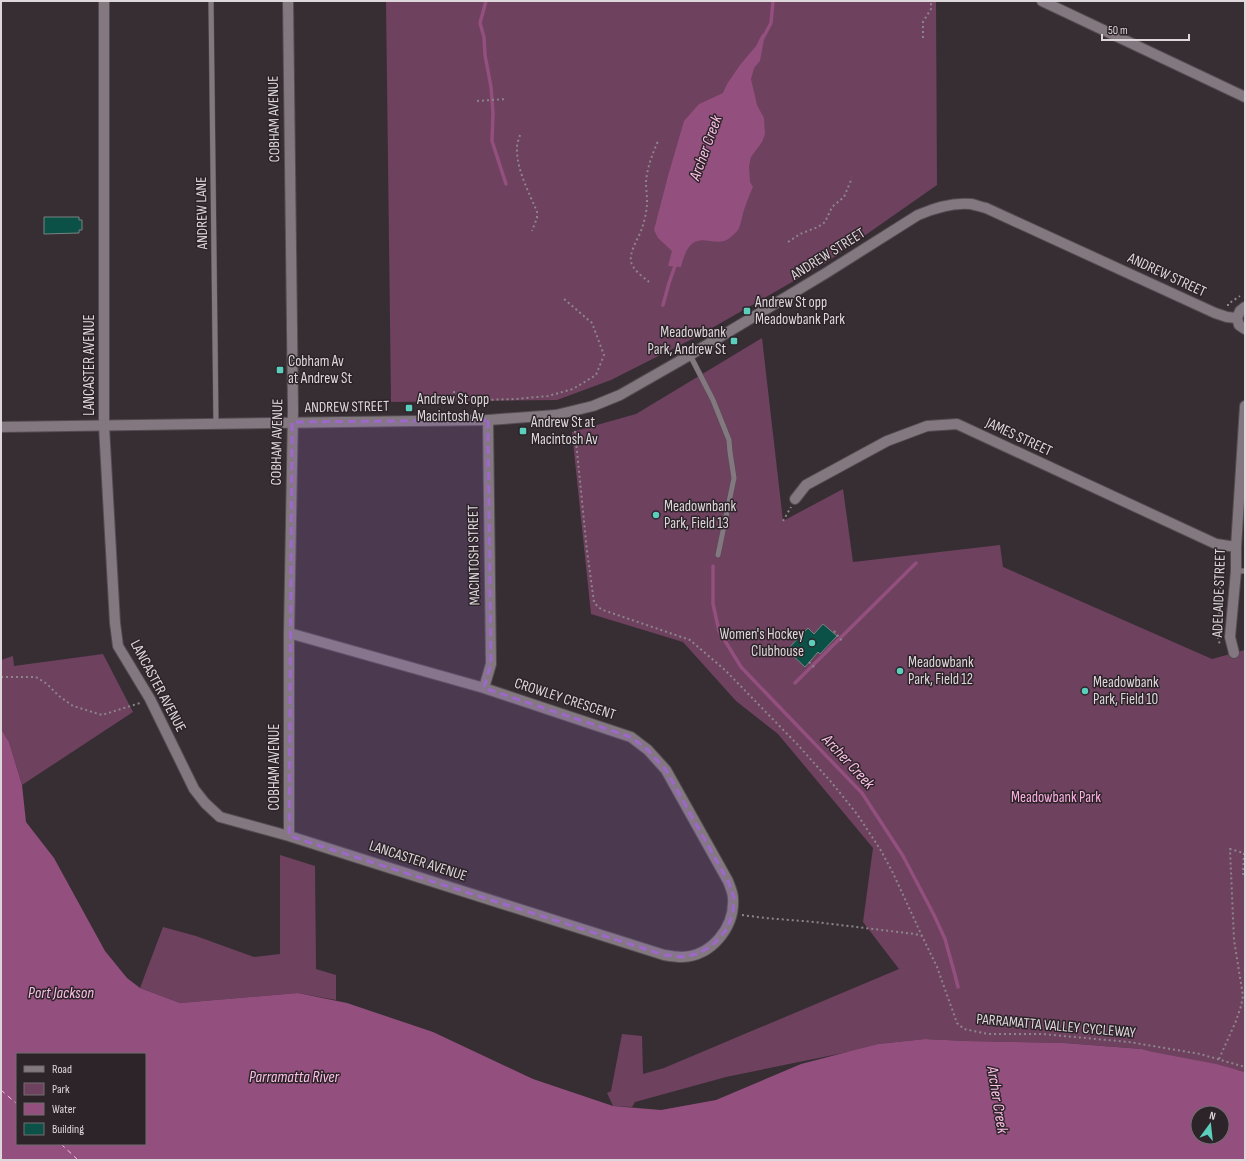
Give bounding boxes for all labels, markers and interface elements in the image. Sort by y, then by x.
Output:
scale bar [1102,16,1189,42]
text: 50 m [1108,23,1128,38]
street label: COBHAM AVENUE [264,75,284,163]
water label: Archer Creek [685,112,727,184]
street label: ANDREW LANE [192,177,212,250]
street label: ANDREW STREET [786,224,869,285]
street label: ANDREW STREET [1124,248,1209,301]
place label: Andrew St opp Meadowbank Park [754,293,845,329]
marker: Andrew St opp Meadowbank Park [742,306,752,316]
street label: LANCASTER AVENUE [80,314,99,416]
place label: Meadowbank Park, Andrew St [648,323,726,359]
marker: Meadowbank Park, Andrew St [729,336,739,346]
place label: Cobham Av at Andrew St [288,352,352,388]
marker: Cobham Av at Andrew St [275,365,285,375]
place label: Andrew St opp Macintosh Av [416,390,489,426]
street label: ANDREW STREET [304,397,389,417]
street label: COBHAM AVENUE [267,398,287,486]
marker: Andrew St opp Macintosh Av [404,403,414,413]
place label: Andrew St at Macintosh Av [530,413,598,449]
street label: JAMES STREET [982,413,1055,461]
marker: Andrew St at Macintosh Av [518,426,528,436]
place label: Meadownbank Park, Field 13 [664,497,736,533]
street label: MACINTOSH STREET [464,505,484,605]
marker: Meadownbank Park, Field 13 [651,510,661,520]
street label: ADELAIDE STREET [1208,548,1230,639]
place label: Women's Hockey Clubhouse [720,625,804,661]
street label: LANCASTER AVENUE [126,637,190,735]
marker: Women's Hockey Clubhouse [807,638,817,648]
place label: Meadowbank Park, Field 12 [908,653,974,689]
marker: Meadowbank Park, Field 12 [895,666,905,676]
place label: Meadowbank Park, Field 10 [1093,673,1159,709]
street label: CROWLEY CRESCENT [512,674,618,724]
marker: Meadowbank Park, Field 10 [1080,686,1090,696]
street label: COBHAM AVENUE [265,724,284,810]
water label: Archer Creek [817,730,879,794]
park label: Meadowbank Park [1011,788,1101,807]
street label: LANCASTER AVENUE [367,836,469,886]
water label: Port Jackson [28,984,94,1003]
street label: PARRAMATTA VALLEY CYCLEWAY [976,1010,1137,1042]
legend [16,1053,146,1145]
text: Road [52,1062,72,1077]
water label: Archer Creek [982,1064,1012,1136]
water label: Parramatta River [249,1068,340,1087]
text: Park [52,1082,70,1097]
text: Water [52,1102,76,1117]
north arrow [1190,1105,1230,1145]
text: N [1208,1109,1217,1123]
text: Building [52,1122,84,1137]

